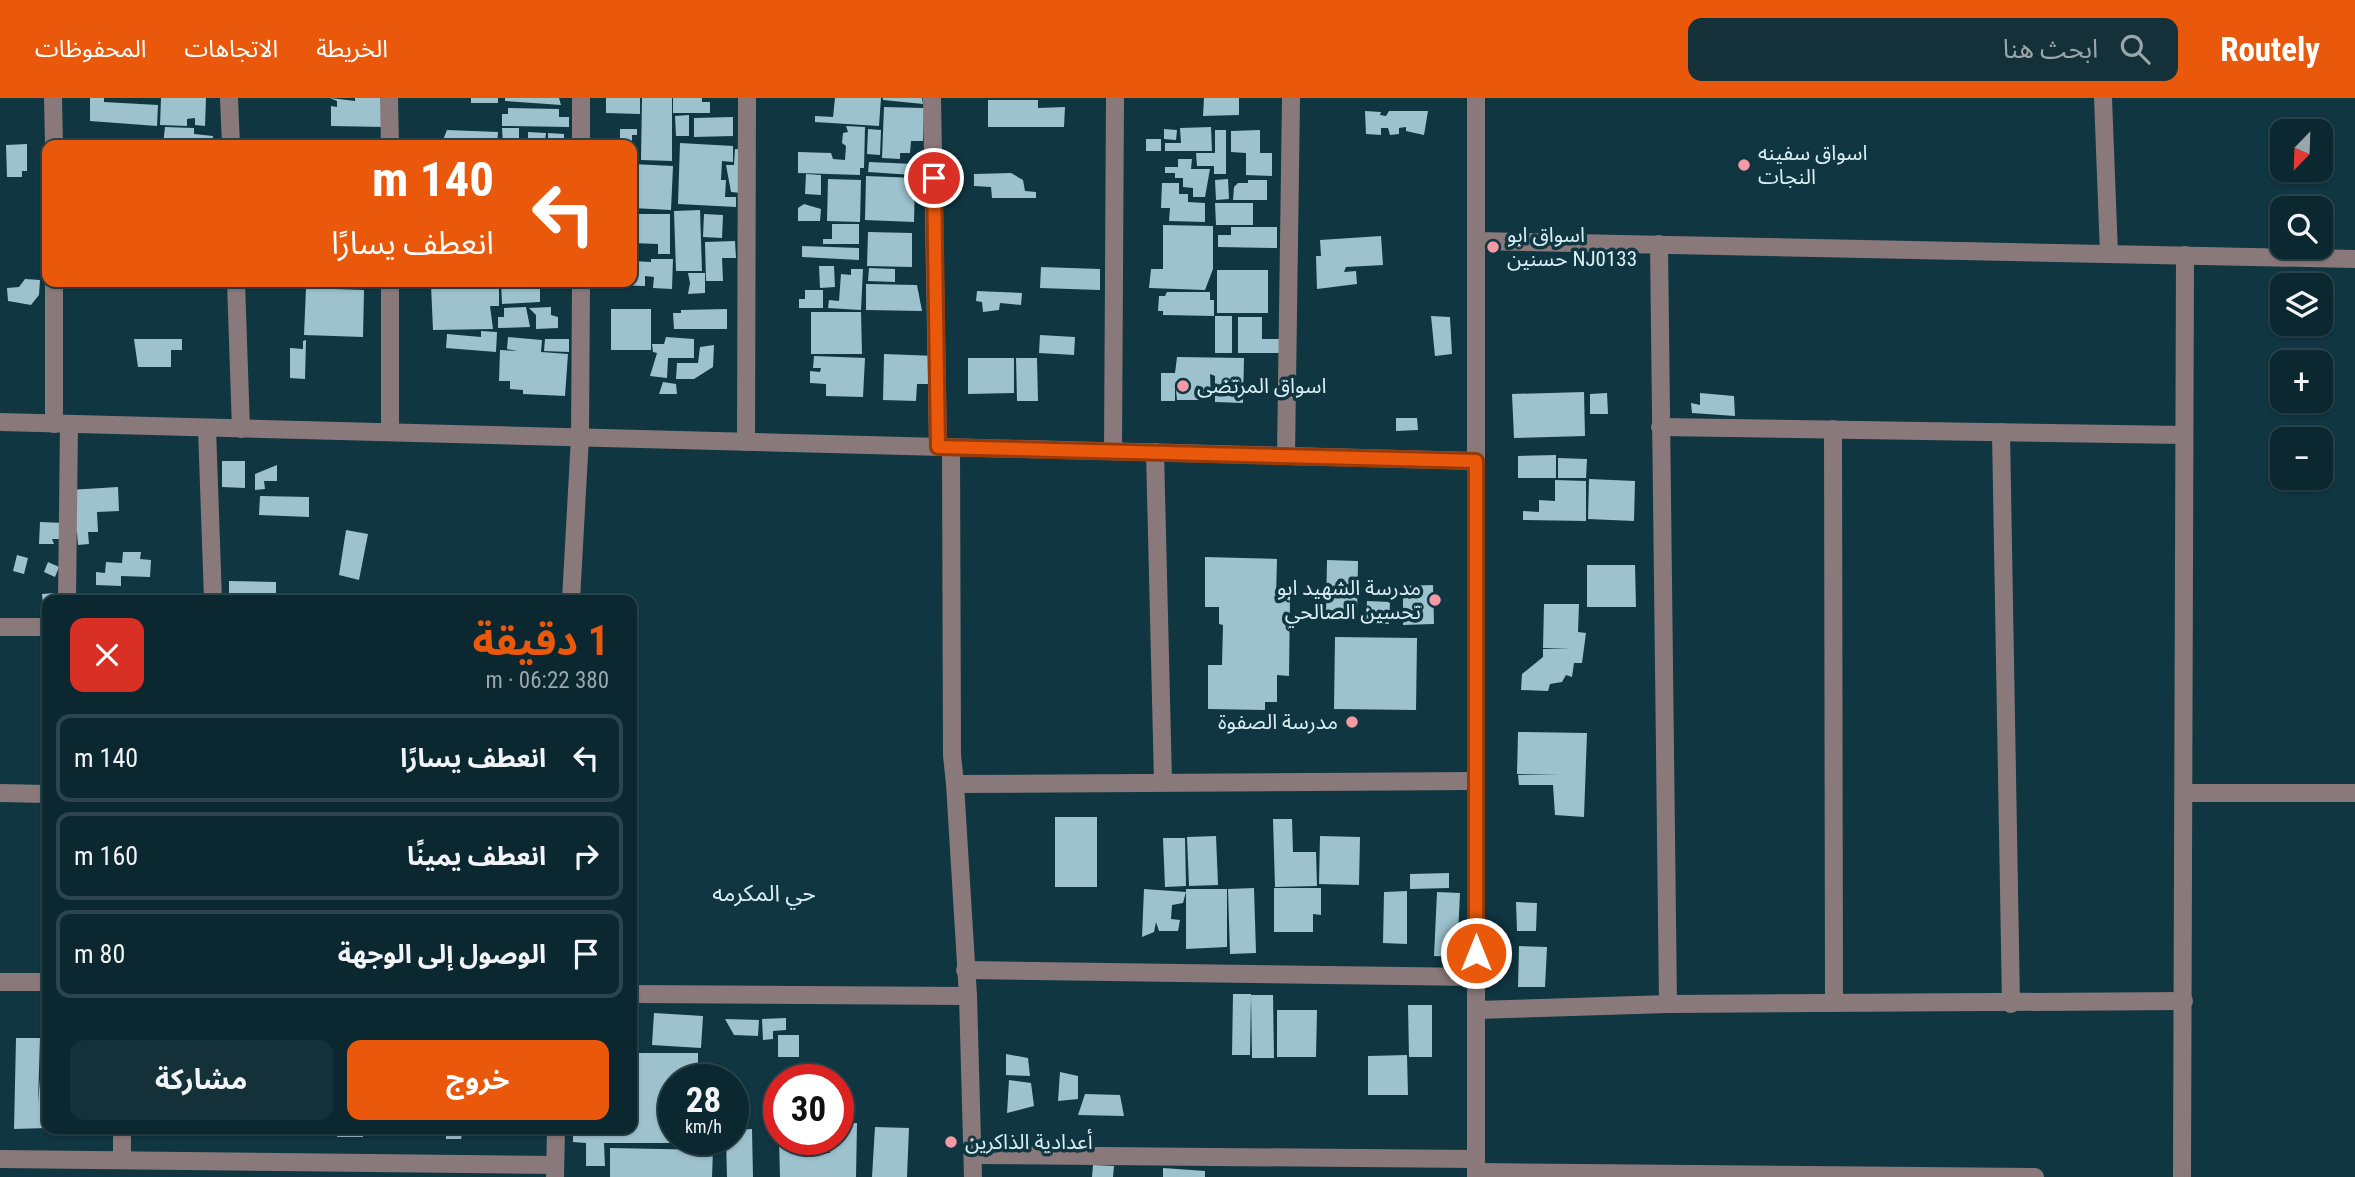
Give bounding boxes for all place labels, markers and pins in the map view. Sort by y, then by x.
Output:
place label: اسواق سفينه النجات [1758,141,1868,189]
pin [904,148,964,208]
marker: اسواق سفينه النجات [1736,157,1752,173]
place label: اسواق ابو حسنين NJ0133 [1507,223,1637,271]
marker: اسواق ابو حسنين NJ0133 [1485,239,1501,255]
place label: اسواق المرتضى [1197,374,1326,398]
marker: اسواق المرتضى [1175,378,1191,394]
place label: مدرسة الشهيد ابو تحسين الصالحي [1277,576,1421,628]
marker: مدرسة الشهيد ابو تحسين الصالحي [1427,592,1443,608]
place label: مدرسة الصفوة [1218,710,1338,734]
marker: مدرسة الصفوة [1344,714,1360,730]
place label: أعدادية الذاكرين [965,1129,1093,1154]
marker: أعدادية الذاكرين [943,1134,959,1150]

